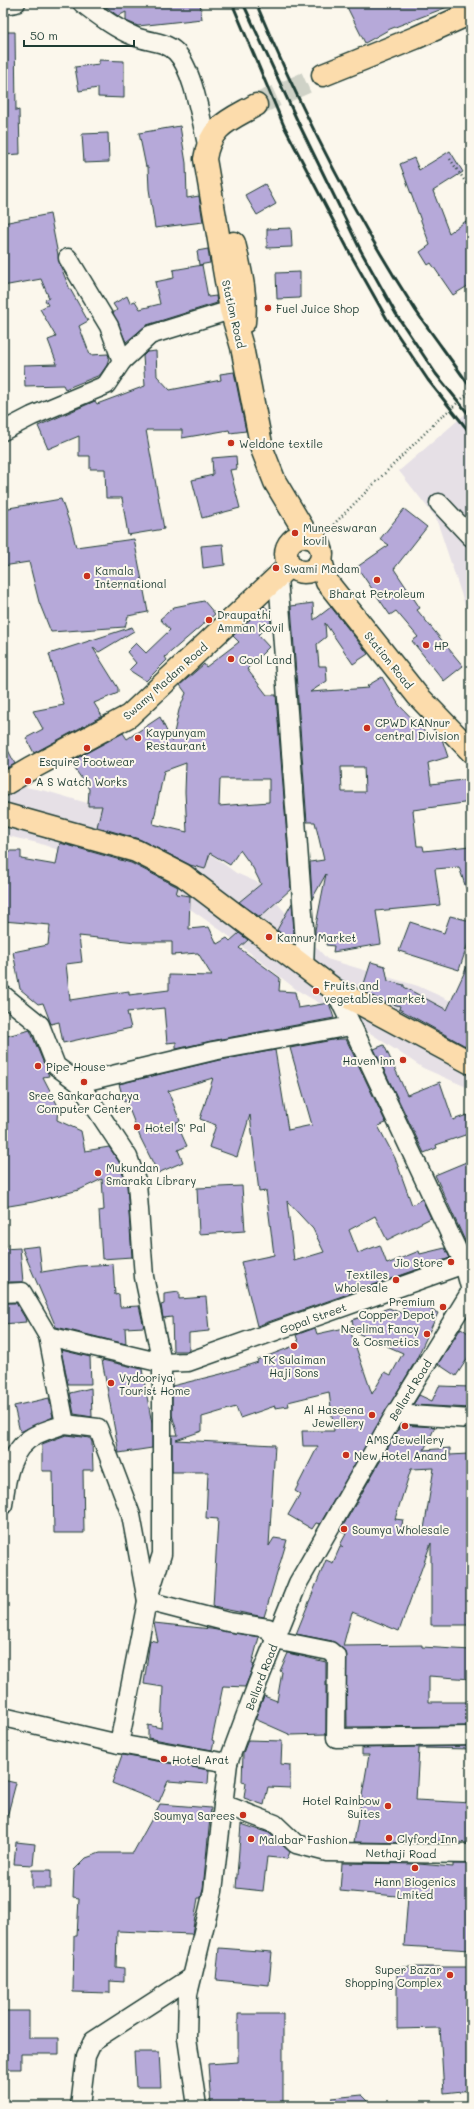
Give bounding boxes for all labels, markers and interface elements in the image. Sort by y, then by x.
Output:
scale bar [24,22,134,48]
text: 50 m [30,27,58,43]
street label: Station Road [219,278,249,350]
place label: Fuel Juice Shop [276,301,359,316]
marker: Fuel Juice Shop [263,303,273,313]
place label: Weldone textile [239,436,323,451]
marker: Weldone textile [226,438,236,448]
place label: Muneeswaran kovil [303,520,377,548]
marker: Muneeswaran kovil [290,528,300,538]
place label: Swami Madam [284,561,359,576]
place label: Kamala International [95,563,166,591]
marker: Swami Madam [271,563,281,573]
marker: Kamala International [82,571,92,581]
marker: Bharat Petroleum [372,575,382,585]
place label: Bharat Petroleum [329,586,425,601]
place label: Draupathi Amman Kovil [217,607,284,635]
marker: Draupathi Amman Kovil [204,615,214,625]
street label: Station Road [361,628,417,692]
place label: HP [434,638,449,653]
street label: Swamy Madam Road [120,639,210,723]
marker: HP [421,640,431,650]
place label: Cool Land [239,652,292,667]
marker: Cool Land [226,654,236,664]
place label: CPWD KANnur central Division [375,715,459,743]
marker: CPWD KANnur central Division [362,723,372,733]
place label: Kaypunyam Restaurant [146,725,206,753]
marker: Kaypunyam Restaurant [133,733,143,743]
marker: Esquire Footwear [82,743,92,753]
place label: Esquire Footwear [39,754,135,769]
place label: A S Watch Works [36,774,127,789]
marker: A S Watch Works [23,776,33,786]
place label: Kannur Market [277,930,357,945]
marker: Kannur Market [264,932,274,942]
place label: Fruits and vegetables market [324,978,426,1006]
marker: Fruits and vegetables market [311,986,321,996]
place label: Haven inn [343,1053,395,1068]
marker: Haven inn [398,1055,408,1065]
place label: Pipe House [46,1059,106,1074]
marker: Pipe House [33,1061,43,1071]
marker: Sree Sankaracharya Computer Center [79,1077,89,1087]
place label: Sree Sankaracharya Computer Center [29,1088,139,1116]
place label: Hotel S' Pal [145,1120,206,1135]
marker: Hotel S' Pal [132,1122,142,1132]
place label: Mukundan Smaraka Library [106,1160,196,1188]
marker: Mukundan Smaraka Library [93,1168,103,1178]
place label: Jio Store [394,1255,443,1270]
marker: Jio Store [446,1257,456,1267]
place label: Textiles Wholesale [334,1267,388,1295]
marker: Textiles Wholesale [391,1275,401,1285]
place label: Premium Copper Depot [359,1294,435,1322]
street label: Gopal Street [278,1299,348,1337]
marker: Premium Copper Depot [438,1302,448,1312]
place label: Neelima Fancy & Cosmetics [341,1321,419,1349]
marker: Neelima Fancy & Cosmetics [422,1329,432,1339]
marker: TK Sulaiman Haji Sons [289,1341,299,1351]
place label: TK Sulaiman Haji Sons [262,1352,326,1380]
street label: Bellard Road [385,1357,435,1423]
place label: Vydooriya Tourist Home [119,1370,190,1398]
marker: Vydooriya Tourist Home [106,1378,116,1388]
place label: Al Haseena Jewellery [304,1402,364,1430]
marker: Al Haseena Jewellery [367,1410,377,1420]
marker: AMS Jewellery [400,1421,410,1431]
place label: AMS Jewellery [366,1432,444,1447]
place label: New Hotel Anand [354,1448,447,1463]
marker: New Hotel Anand [341,1450,351,1460]
place label: Soumya Wholesale [352,1522,450,1537]
marker: Soumya Wholesale [339,1524,349,1534]
street label: Bellard Road [242,1642,280,1712]
place label: Hotel Arat [172,1752,229,1767]
marker: Hotel Arat [159,1754,169,1764]
place label: Hotel Rainbow Suites [302,1793,380,1821]
marker: Hotel Rainbow Suites [383,1801,393,1811]
place label: Soumya Sarees [154,1808,235,1823]
marker: Soumya Sarees [238,1810,248,1820]
place label: Clyford Inn [397,1831,457,1846]
place label: Malabar Fashion [259,1832,348,1847]
marker: Clyford Inn [384,1833,394,1843]
marker: Malabar Fashion [246,1834,256,1844]
street label: Nethaji Road [365,1845,437,1861]
marker: Hann Biogenics Lmited [410,1863,420,1873]
place label: Hann Biogenics Lmited [374,1874,456,1902]
place label: Super Bazar Shopping Complex [345,1962,442,1990]
marker: Super Bazar Shopping Complex [445,1970,455,1980]

